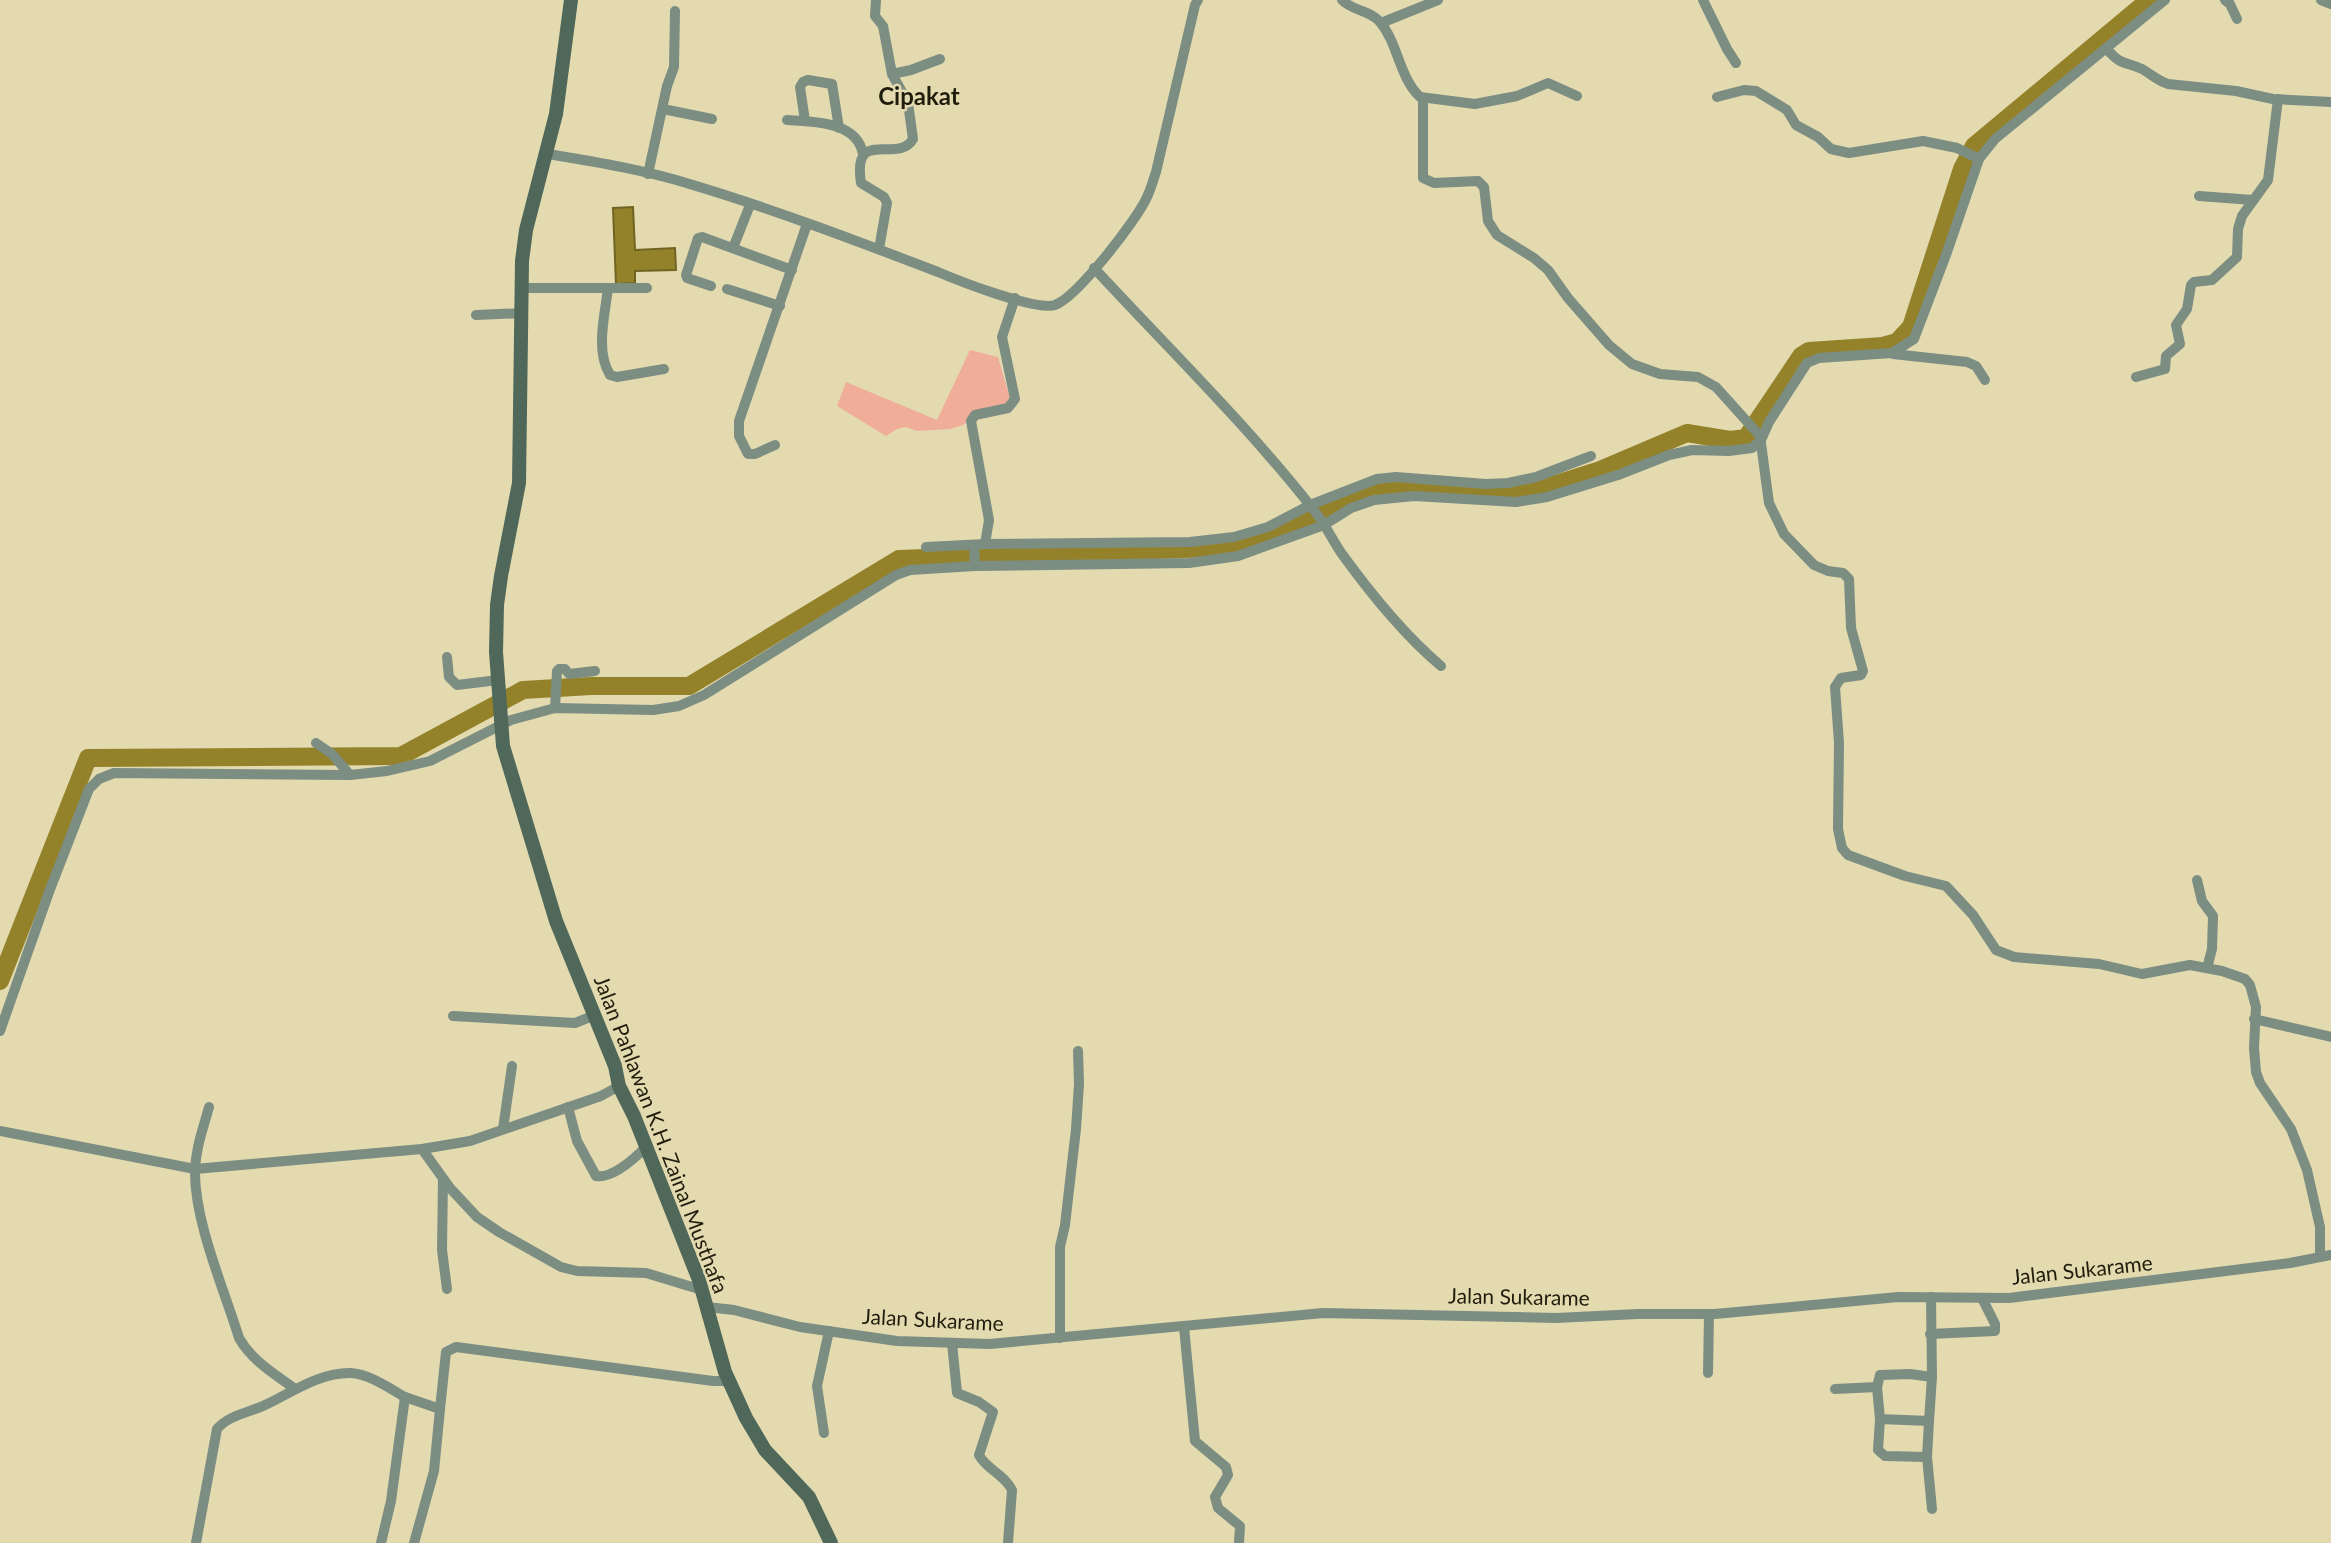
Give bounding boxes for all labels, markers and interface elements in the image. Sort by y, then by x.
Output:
district label: Cipakat [878,81,960,110]
street label: Jalan Pahlawan K.H. Zainal Musthafa [590,972,734,1296]
street label: Jalan Sukarame [2010,1249,2154,1289]
street label: Jalan Sukarame [1448,1282,1590,1310]
street label: Jalan Sukarame [862,1303,1004,1335]

